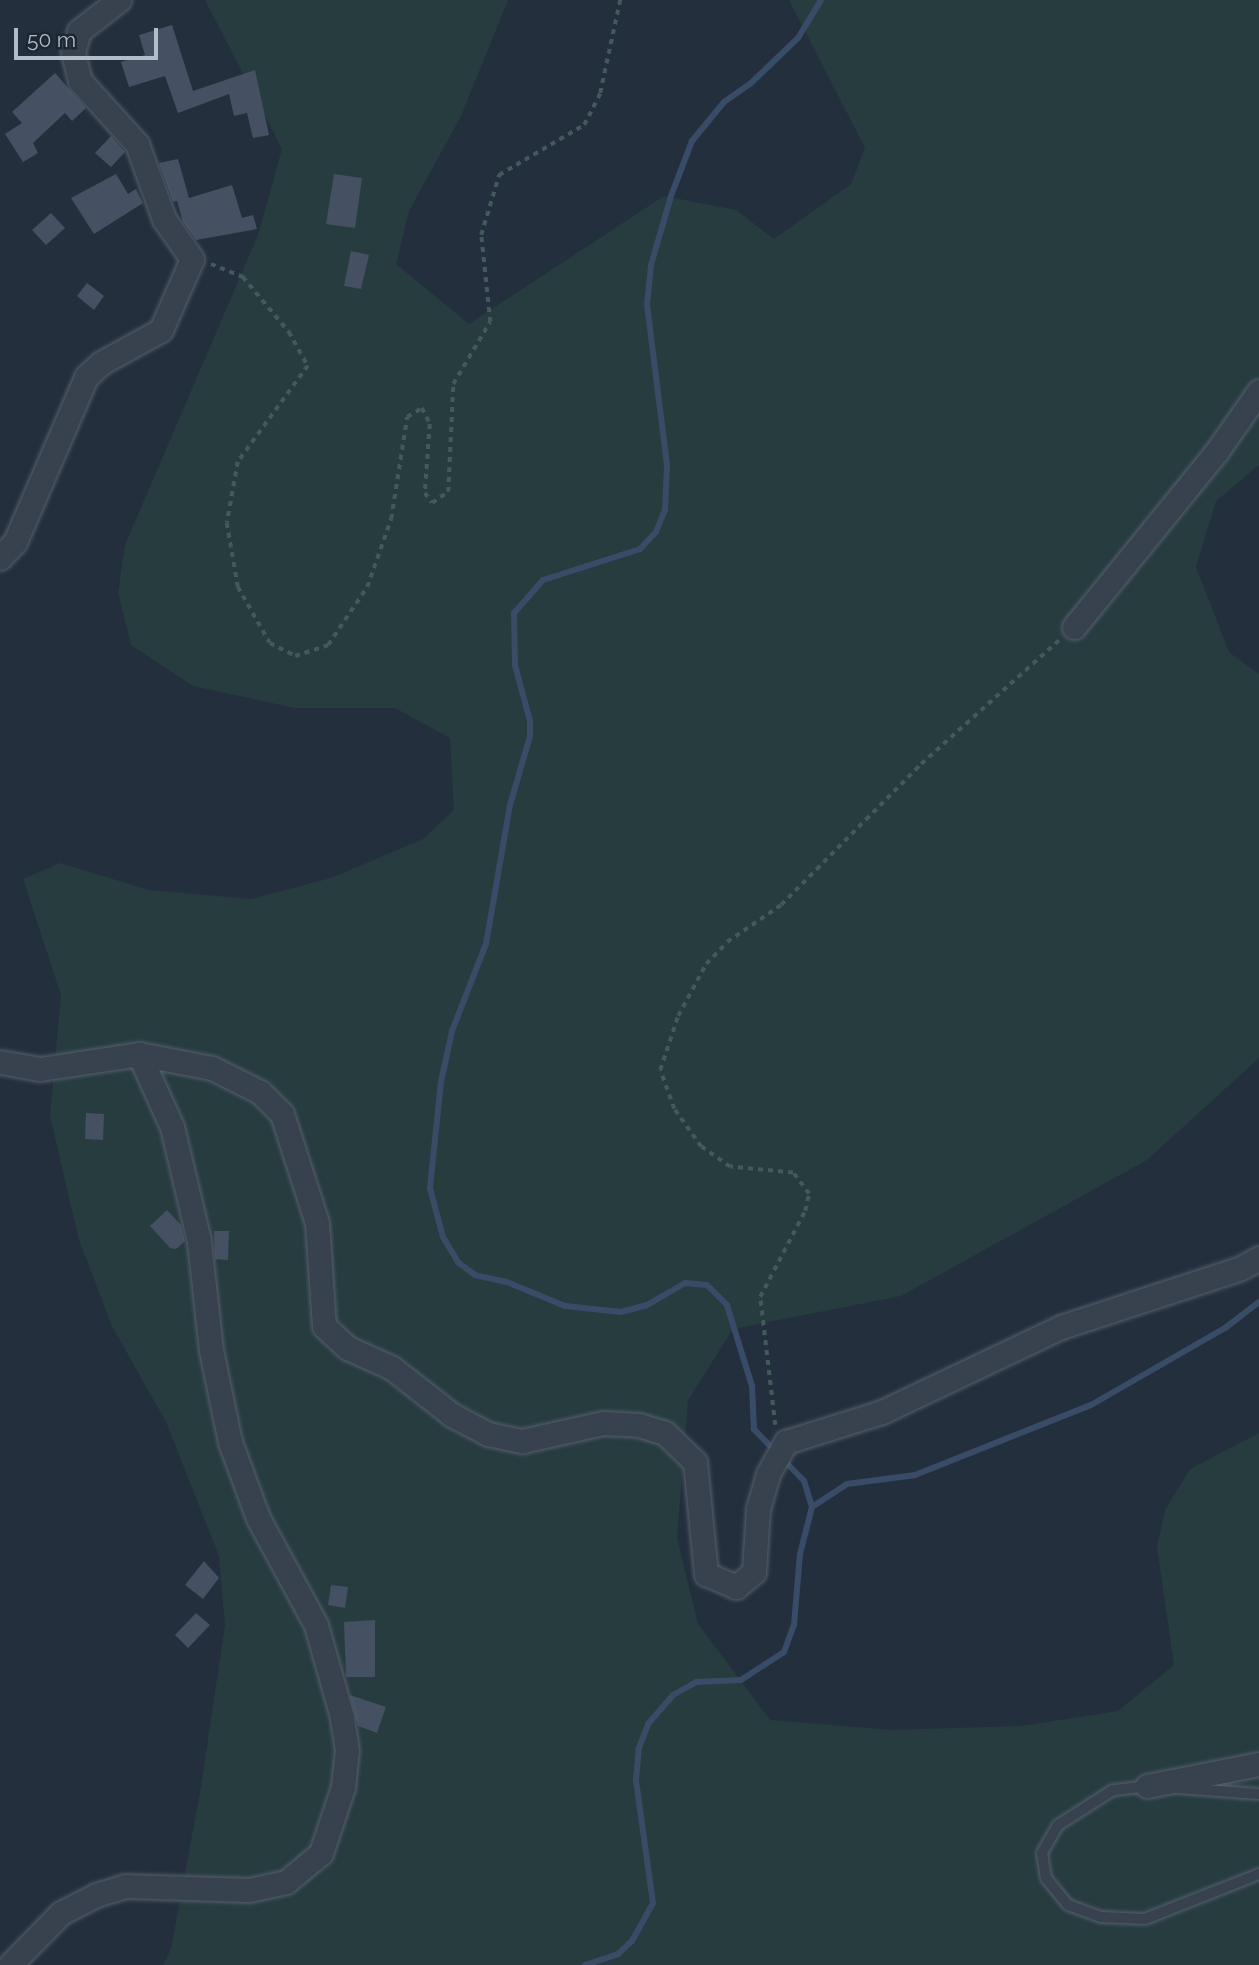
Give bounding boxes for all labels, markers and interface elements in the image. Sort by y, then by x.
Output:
scale bar [18,14,161,58]
text: 50 m [27,27,76,52]

